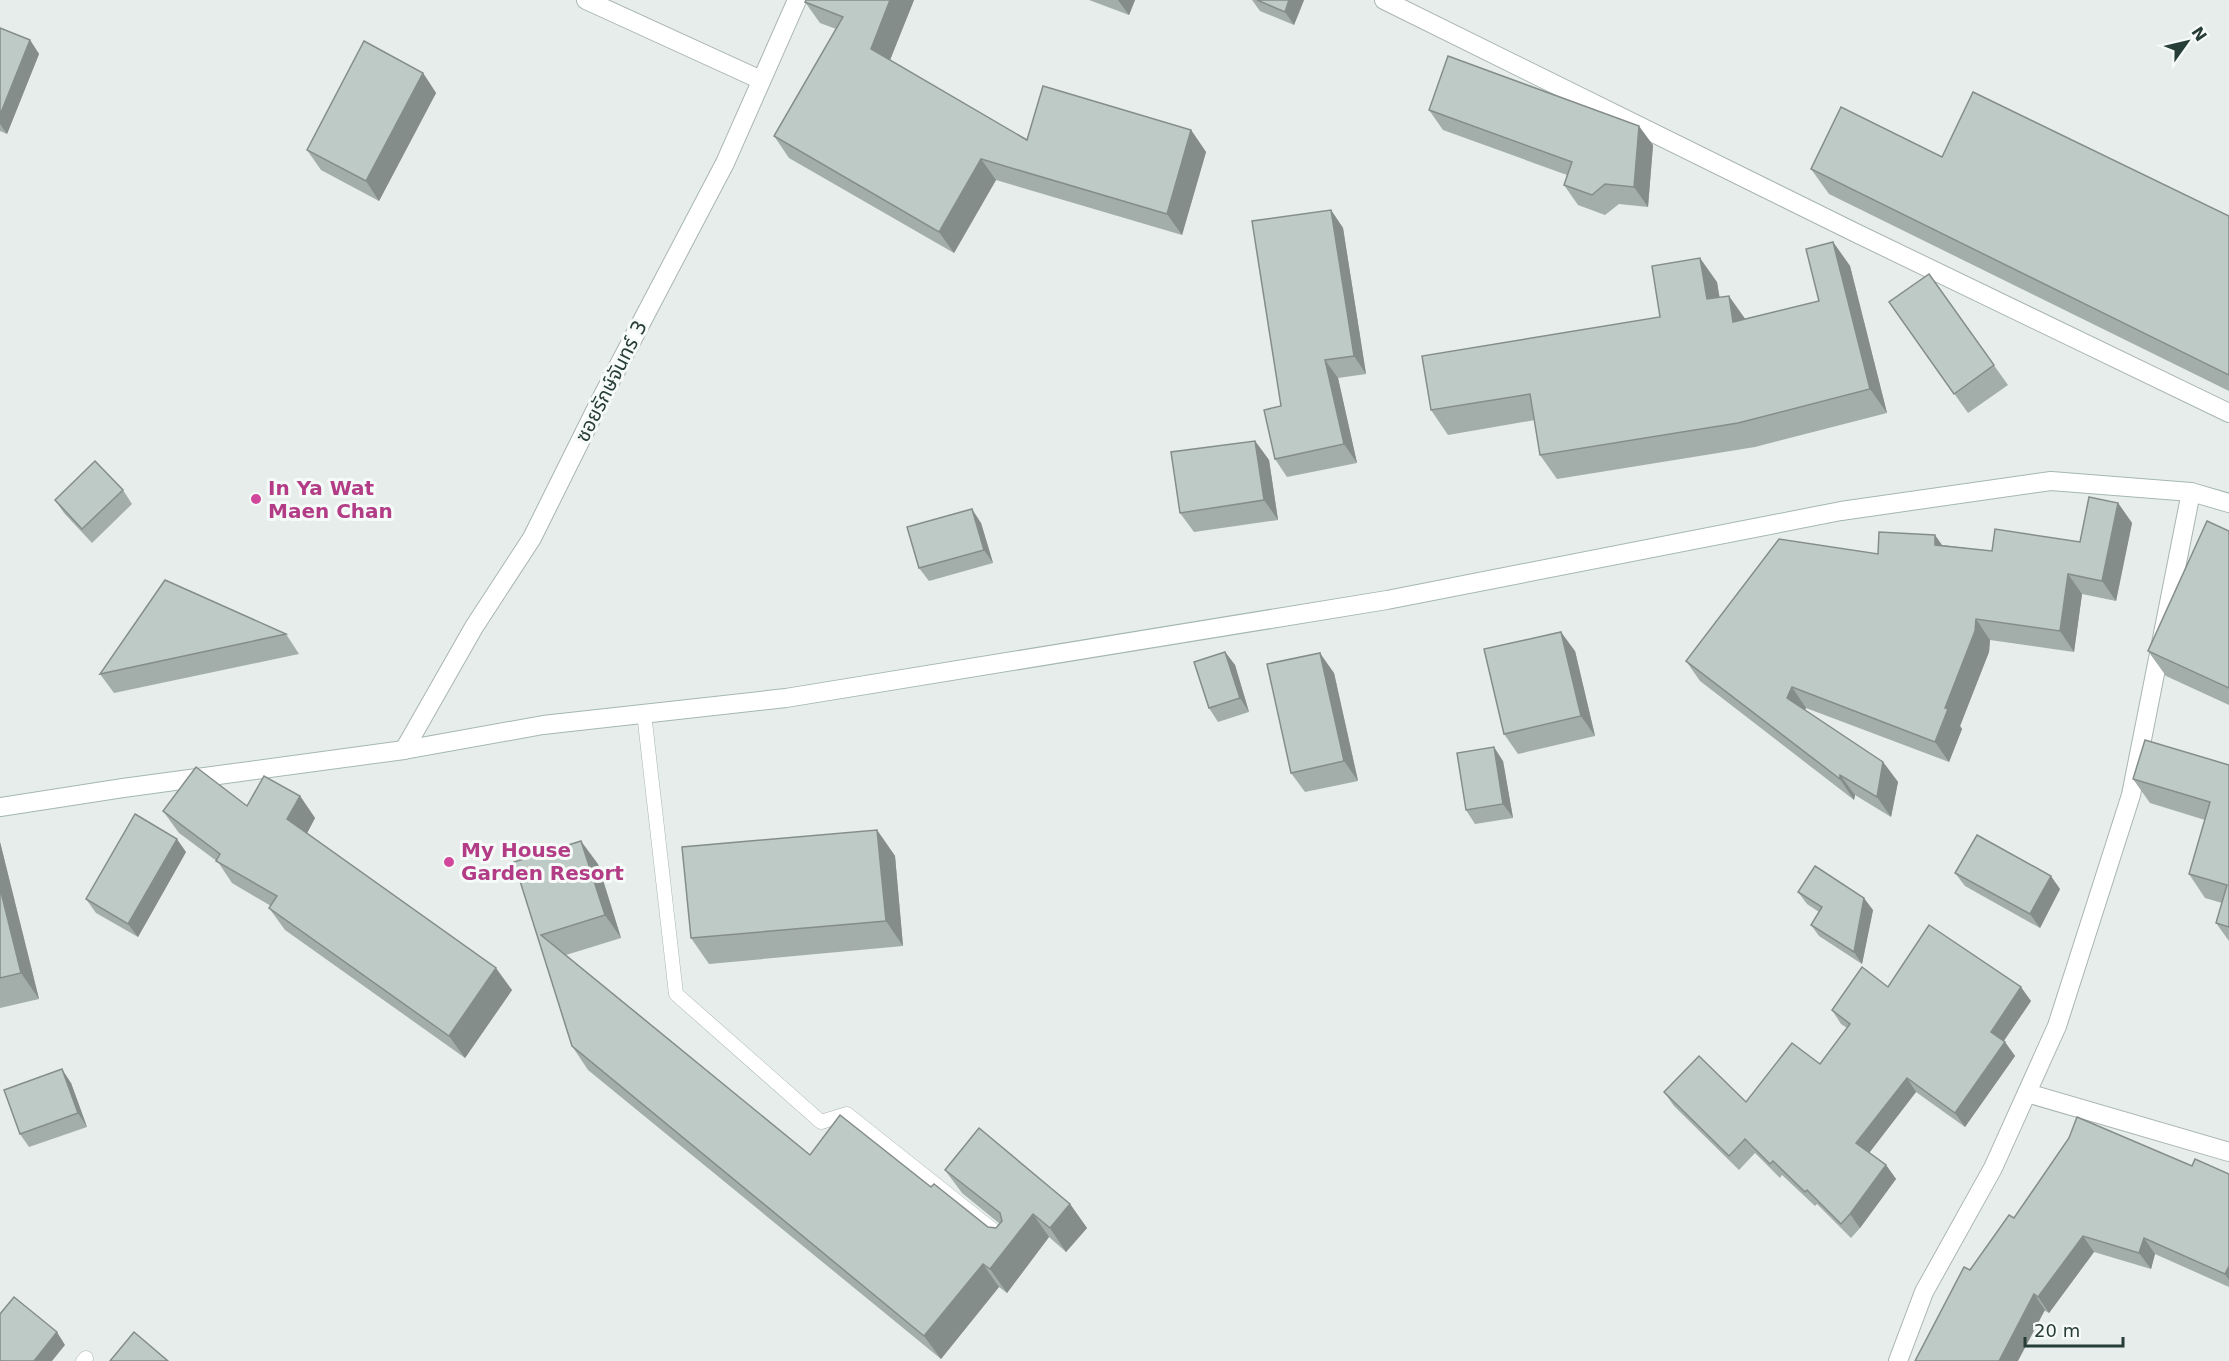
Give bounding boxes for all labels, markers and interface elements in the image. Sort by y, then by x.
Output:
north arrow [2157,12,2217,72]
text: N [2187,23,2211,45]
street label: ซอยรักษ์จันทร์ 3 [570,316,652,446]
place label: In Ya Wat Maen Chan [268,476,393,523]
marker: In Ya Wat Maen Chan [249,492,263,506]
place label: My House Garden Resort [461,838,624,885]
marker: My House Garden Resort [442,855,456,869]
scale bar [2025,1310,2122,1348]
text: 20 m [2034,1320,2080,1341]

